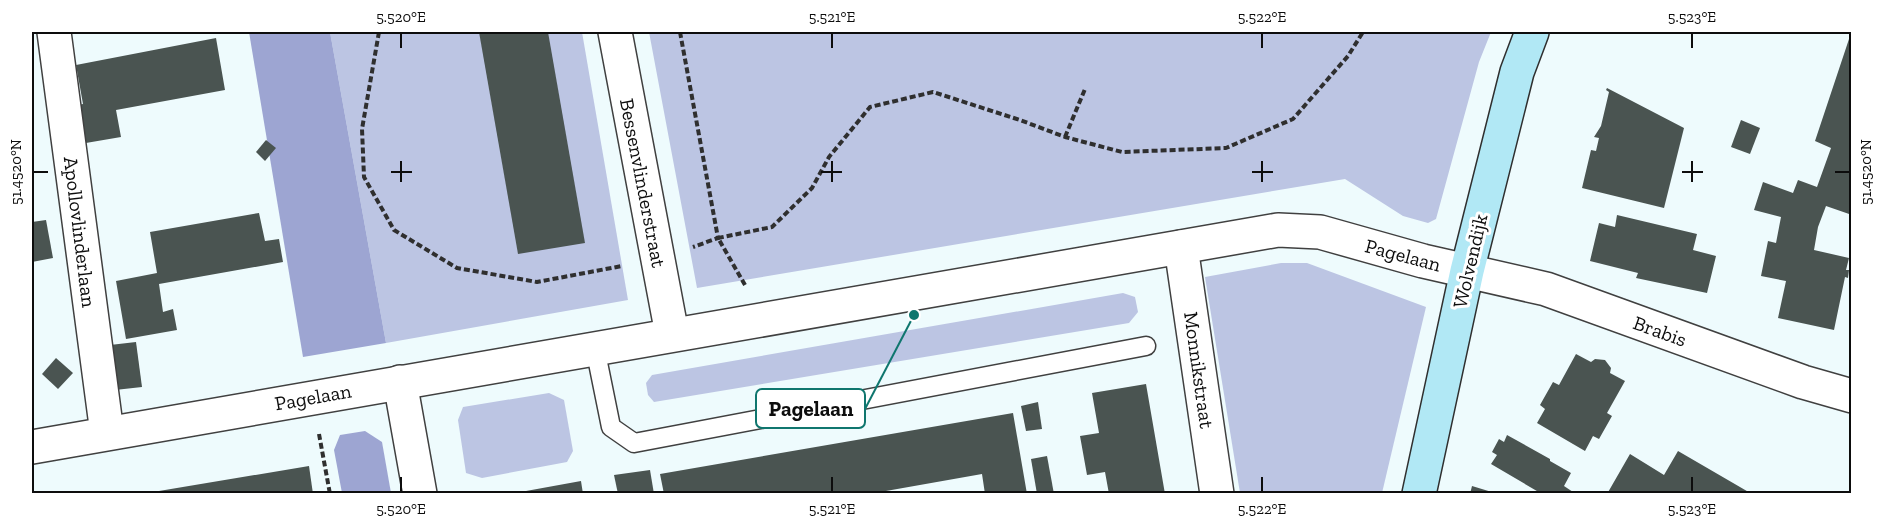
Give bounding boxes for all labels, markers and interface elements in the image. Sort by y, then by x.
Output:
text: 5.520°E [376,8,426,26]
text: 5.521°E [809,8,855,26]
text: 5.522°E [1238,8,1287,26]
text: 5.523°E [1668,8,1716,26]
street label: Bessenvlinderstraat [615,96,671,270]
text: 51.4520°N [7,139,25,205]
text: 51.4520°N [1857,139,1875,205]
street label: Apollovlinderlaan [59,155,101,309]
street label: Wolvendijk [1448,211,1493,310]
street label: Pagelaan [1362,233,1444,277]
street label: Monnikstraat [1179,310,1219,431]
street label: Brabis [1630,310,1690,352]
street label: Pagelaan [273,378,354,416]
callout: Pagelaan [756,389,865,428]
text: Pagelaan [769,396,854,421]
text: 5.520°E [376,500,426,518]
text: 5.521°E [809,500,855,518]
text: 5.522°E [1238,500,1287,518]
text: 5.523°E [1668,500,1716,518]

